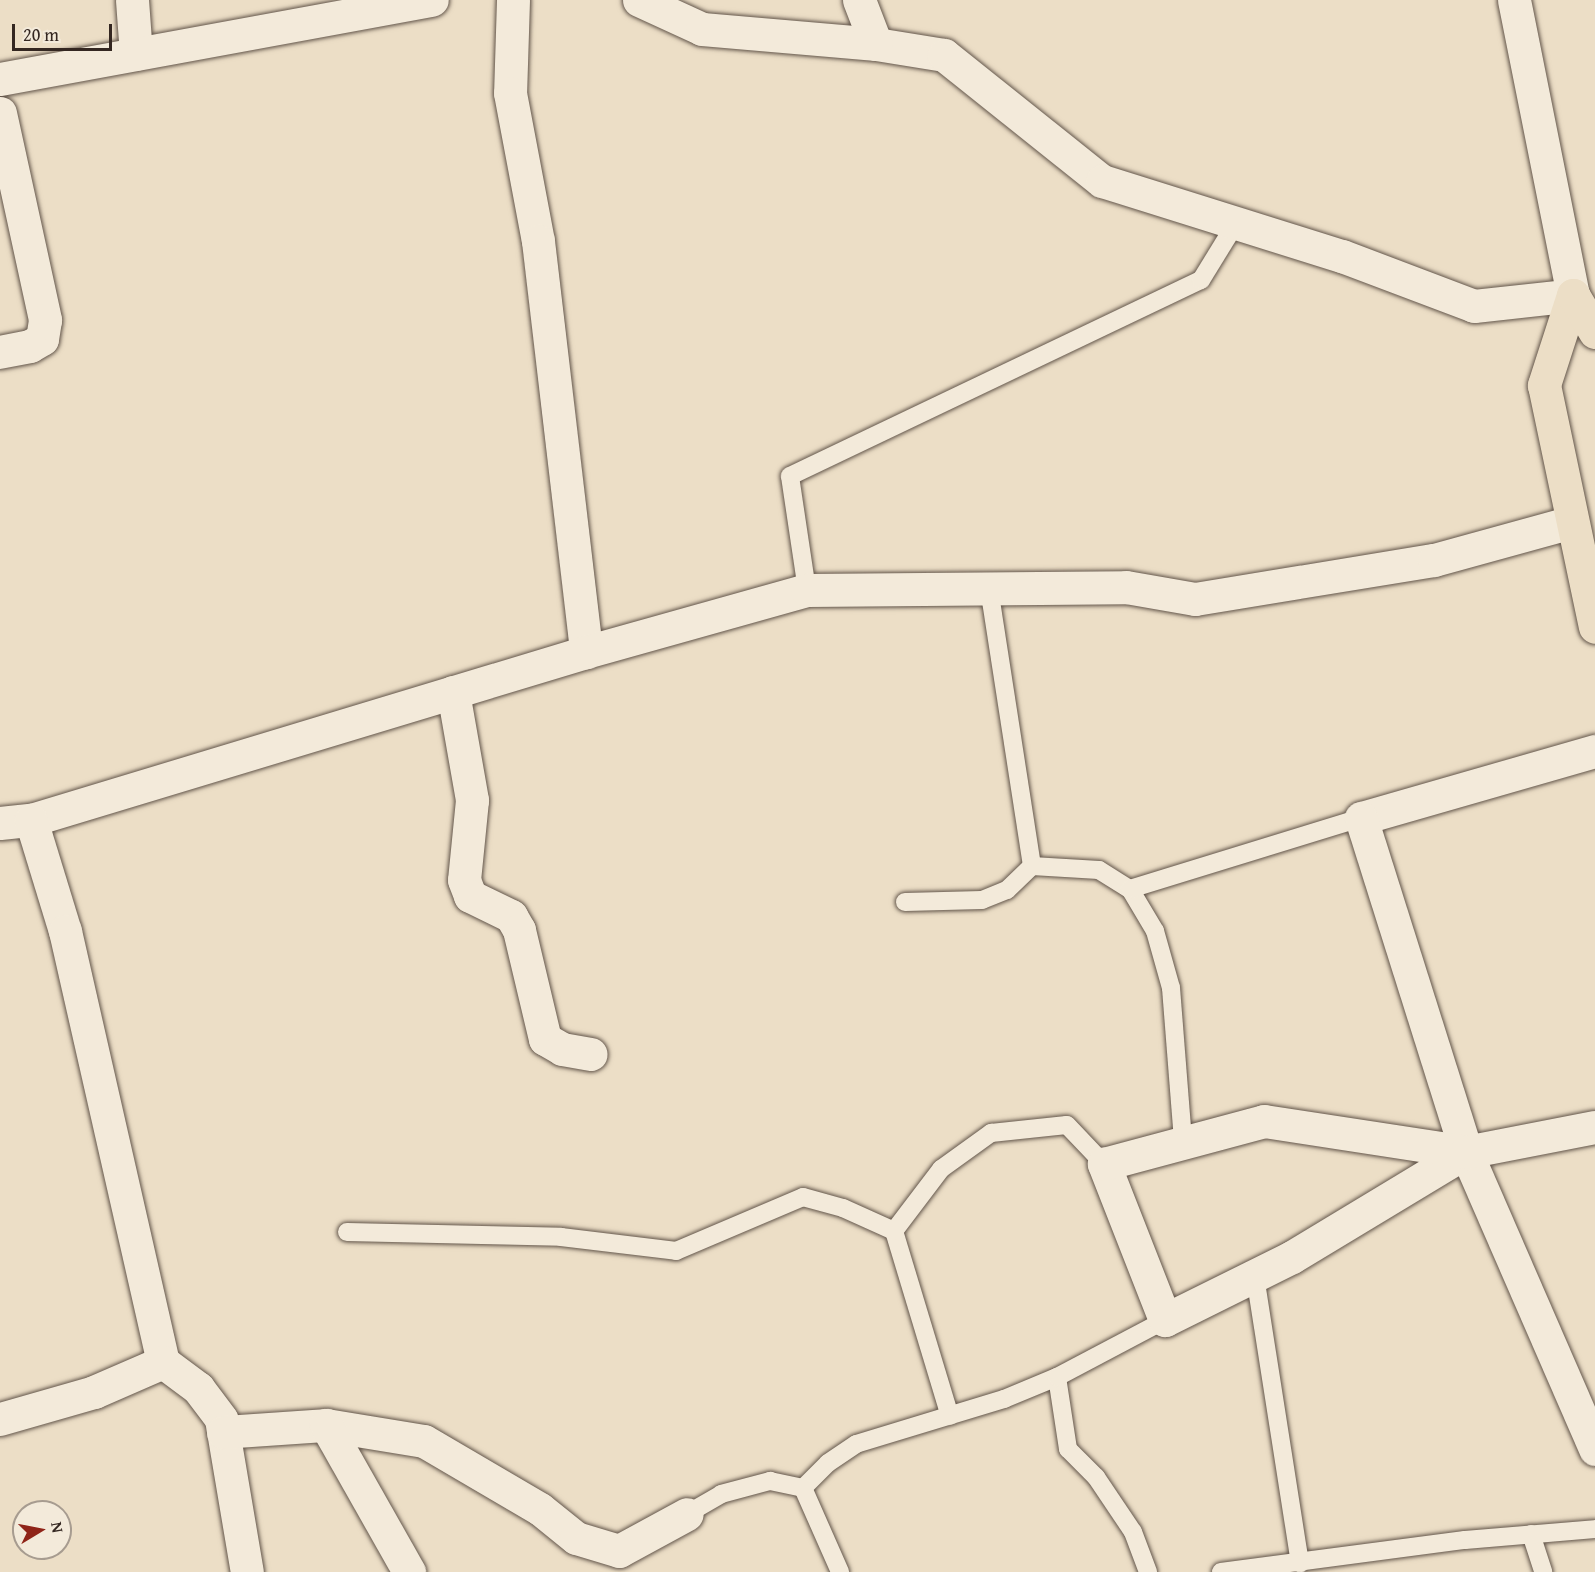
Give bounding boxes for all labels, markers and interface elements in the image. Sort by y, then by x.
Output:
scale bar [15,12,116,50]
text: 20 m [23,21,59,48]
north arrow [12,1500,72,1560]
text: N [45,1520,71,1535]

